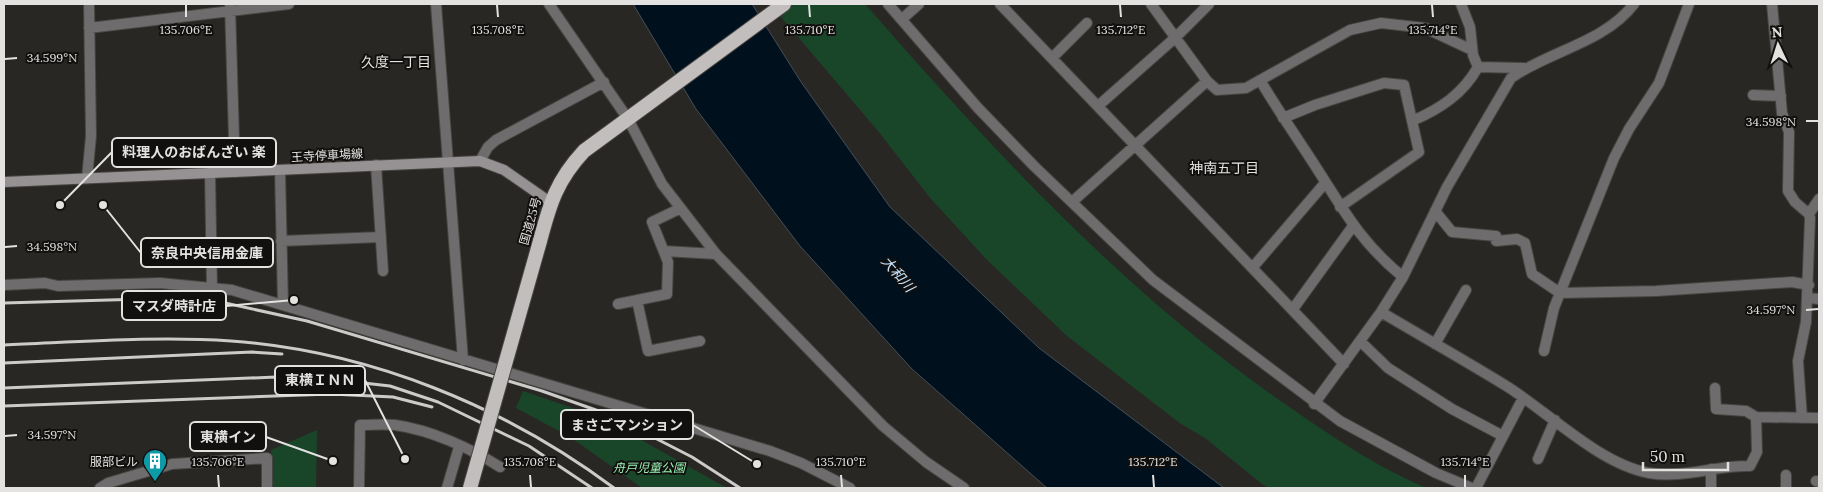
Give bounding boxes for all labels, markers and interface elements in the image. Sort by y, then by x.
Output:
north arrow [1753,20,1803,70]
text: 135.706°E [160,22,212,37]
text: 135.708°E [472,22,524,37]
text: 135.710°E [785,22,835,37]
text: 135.712°E [1097,22,1145,37]
text: 135.714°E [1409,22,1457,37]
text: N [1771,23,1783,41]
text: 34.599°N [27,50,77,65]
district label: 久度一丁目 [361,53,431,71]
text: 34.598°N [1746,114,1796,129]
callout: 料理人のおばんざい 楽 [112,138,276,167]
text: 料理人のおばんざい 楽 [122,143,266,161]
street label: 王寺停車場線 [291,146,363,164]
district label: 神南五丁目 [1189,159,1259,177]
street label: 国道25号 [516,195,544,247]
callout: 奈良中央信用金庫 [141,238,273,267]
text: 34.598°N [27,239,77,254]
text: 奈良中央信用金庫 [151,244,263,262]
water label: 大和川 [877,252,920,297]
callout: マスダ時計店 [122,291,226,320]
text: マスダ時計店 [132,297,216,315]
text: 34.597°N [1747,302,1795,317]
callout: 東横ＩＮＮ [275,366,365,395]
text: 東横ＩＮＮ [285,371,355,389]
callout: まさごマンション [561,410,693,439]
text: まさごマンション [571,416,683,434]
callout: 東横イン [190,422,266,451]
text: 34.597°N [28,427,76,442]
text: 東横イン [200,428,256,446]
scale bar [1643,440,1728,472]
text: 50 m [1650,447,1685,466]
building icon: 服部ビル [142,448,168,482]
place label: 服部ビル [90,454,138,469]
text: 135.706°E [192,454,244,469]
text: 135.708°E [504,454,556,469]
text: 135.710°E [816,454,866,469]
text: 135.712°E [1129,454,1177,469]
text: 135.714°E [1441,454,1489,469]
park label: 舟戸児童公園 [613,460,687,475]

